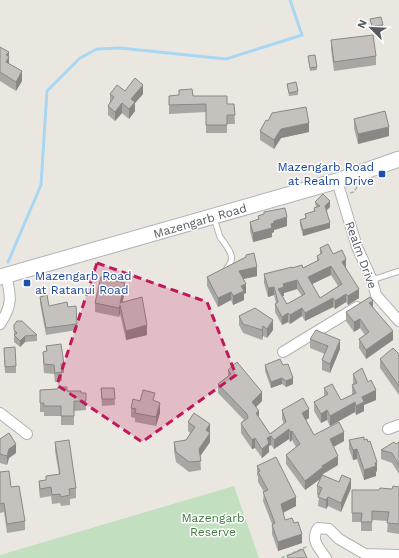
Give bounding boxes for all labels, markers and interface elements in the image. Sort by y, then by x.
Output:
north arrow [351,8,391,48]
text: N [355,18,370,31]
place label: Mazengarb Road at Realm Drive [277,160,374,188]
marker: Mazengarb Road at Realm Drive [377,169,387,179]
street label: Mazengarb Road [152,201,248,241]
street label: Realm Drive [342,219,380,291]
place label: Mazengarb Road at Ratanui Road [35,269,132,297]
marker: Mazengarb Road at Ratanui Road [22,278,32,288]
park label: Mazengarb Reserve [181,511,245,539]

